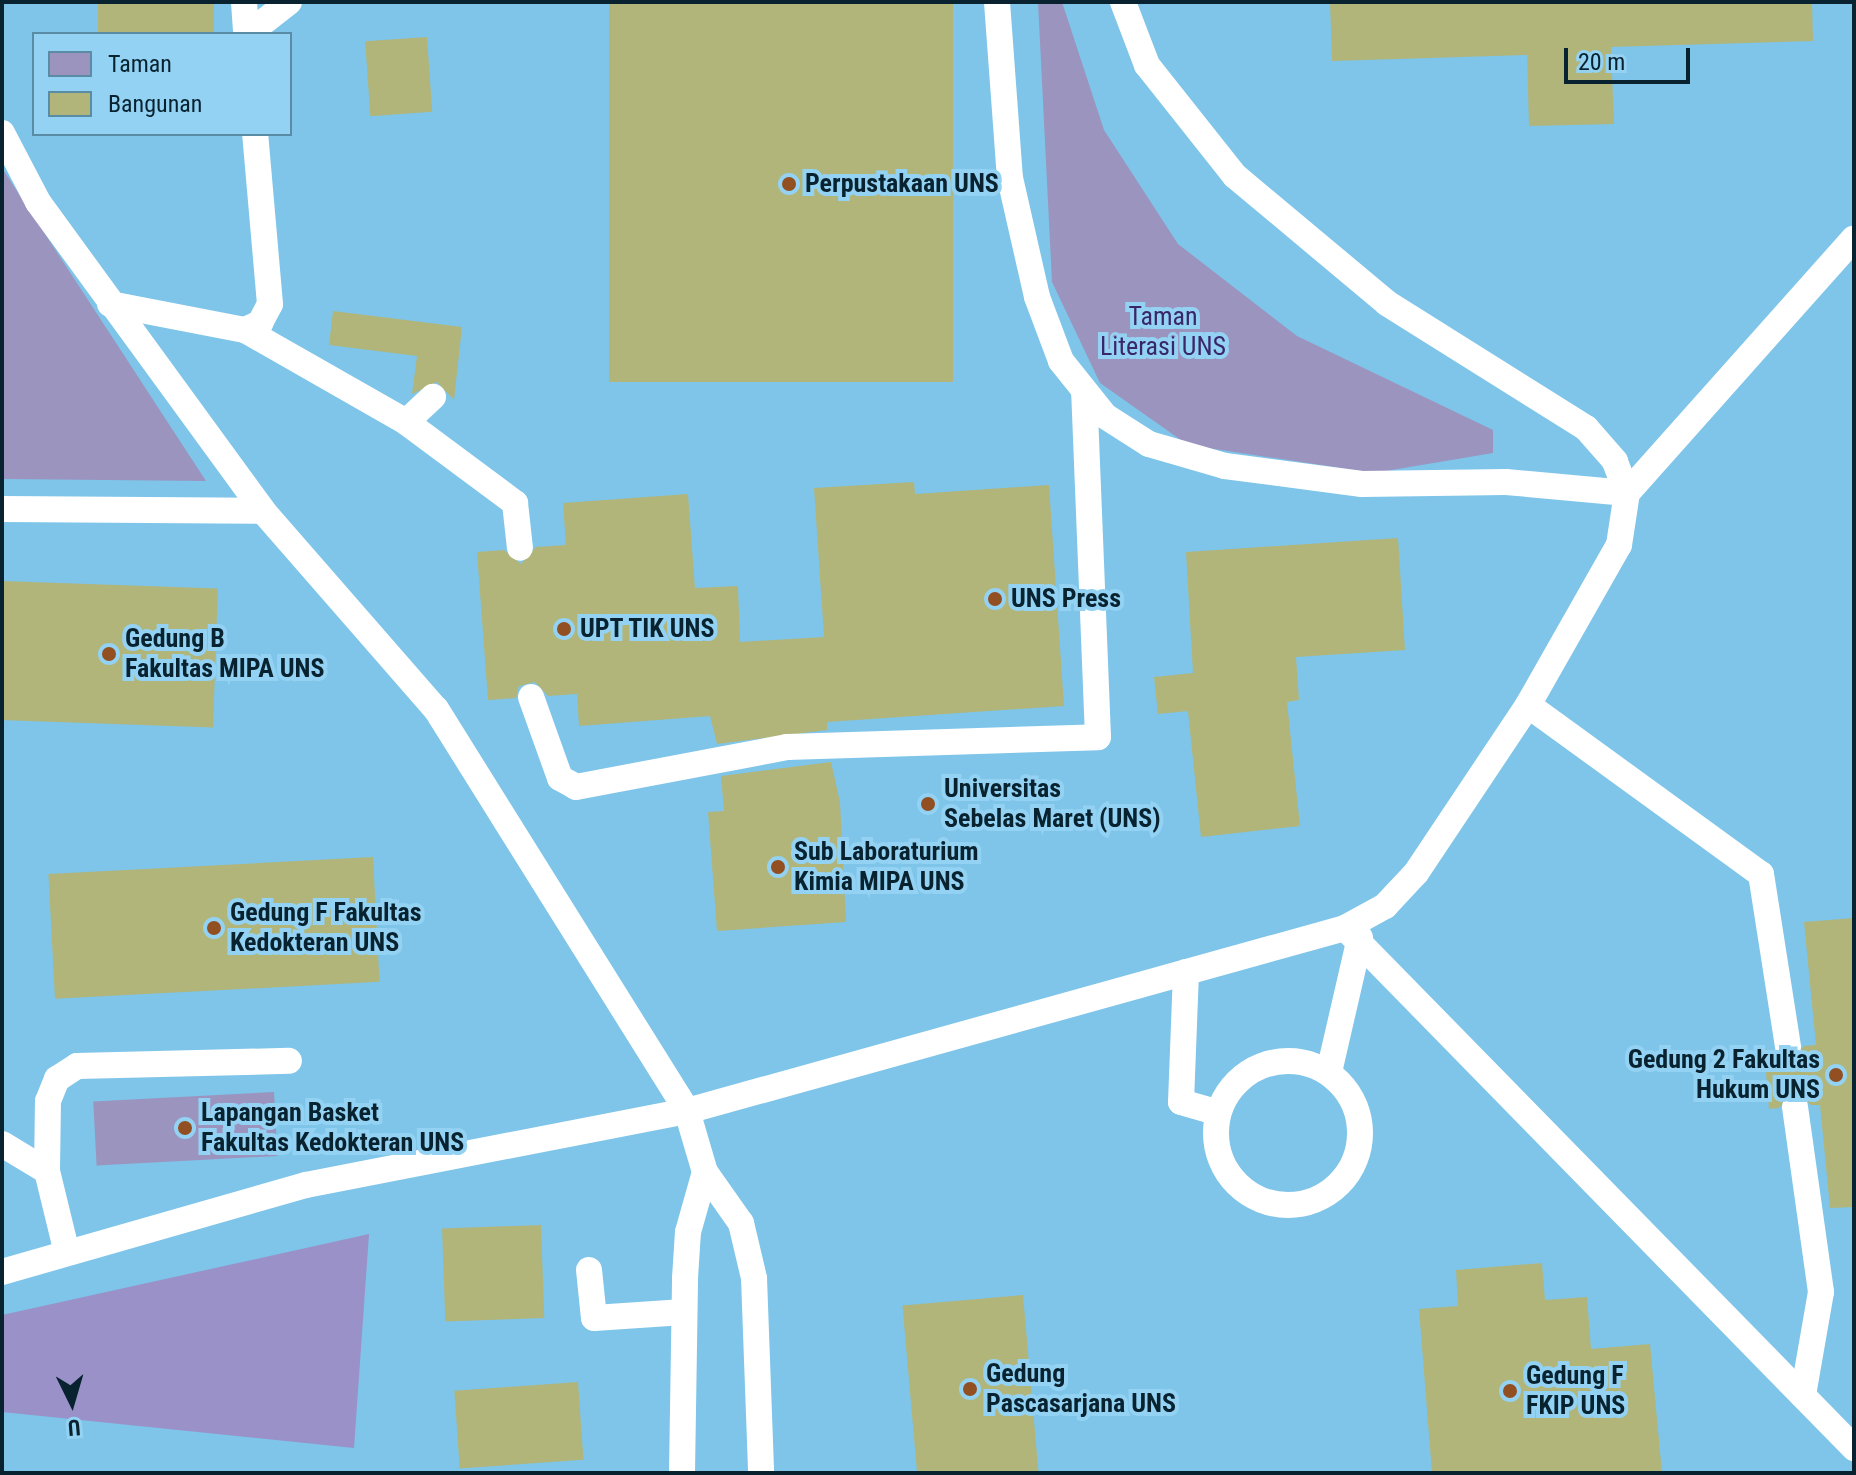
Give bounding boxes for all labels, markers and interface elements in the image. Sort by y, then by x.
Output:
legend [32,32,292,136]
scale bar [1568,32,1694,82]
text: 20 m [1578,48,1625,76]
text: Taman [108,50,172,78]
text: Bangunan [108,90,202,118]
place label: Perpustakaan UNS [805,168,999,200]
marker: Perpustakaan UNS [780,175,798,193]
park label: Taman Literasi UNS [1100,301,1226,362]
place label: UNS Press [1011,583,1121,615]
marker: UNS Press [986,590,1004,608]
place label: UPT TIK UNS [580,613,716,645]
marker: UPT TIK UNS [555,620,573,638]
place label: Gedung B Fakultas MIPA UNS [125,623,325,684]
marker: Gedung B Fakultas MIPA UNS [100,645,118,663]
place label: Universitas Sebelas Maret (UNS) [944,773,1161,834]
marker: Universitas Sebelas Maret (UNS) [919,795,937,813]
place label: Sub Laboraturium Kimia MIPA UNS [794,836,979,898]
marker: Sub Laboraturium Kimia MIPA UNS [769,858,787,876]
place label: Gedung F Fakultas Kedokteran UNS [230,897,422,958]
marker: Gedung F Fakultas Kedokteran UNS [205,919,223,937]
place label: Gedung 2 Fakultas Hukum UNS [1628,1044,1820,1106]
marker: Gedung 2 Fakultas Hukum UNS [1827,1066,1845,1084]
place label: Lapangan Basket Fakultas Kedokteran UNS [201,1097,464,1158]
marker: Lapangan Basket Fakultas Kedokteran UNS [176,1119,194,1137]
place label: Gedung Pascasarjana UNS [986,1358,1176,1420]
place label: Gedung F FKIP UNS [1526,1360,1625,1422]
north arrow [32,1363,112,1443]
marker: Gedung Pascasarjana UNS [961,1380,979,1398]
marker: Gedung F FKIP UNS [1501,1382,1519,1400]
text: U [67,1414,81,1440]

